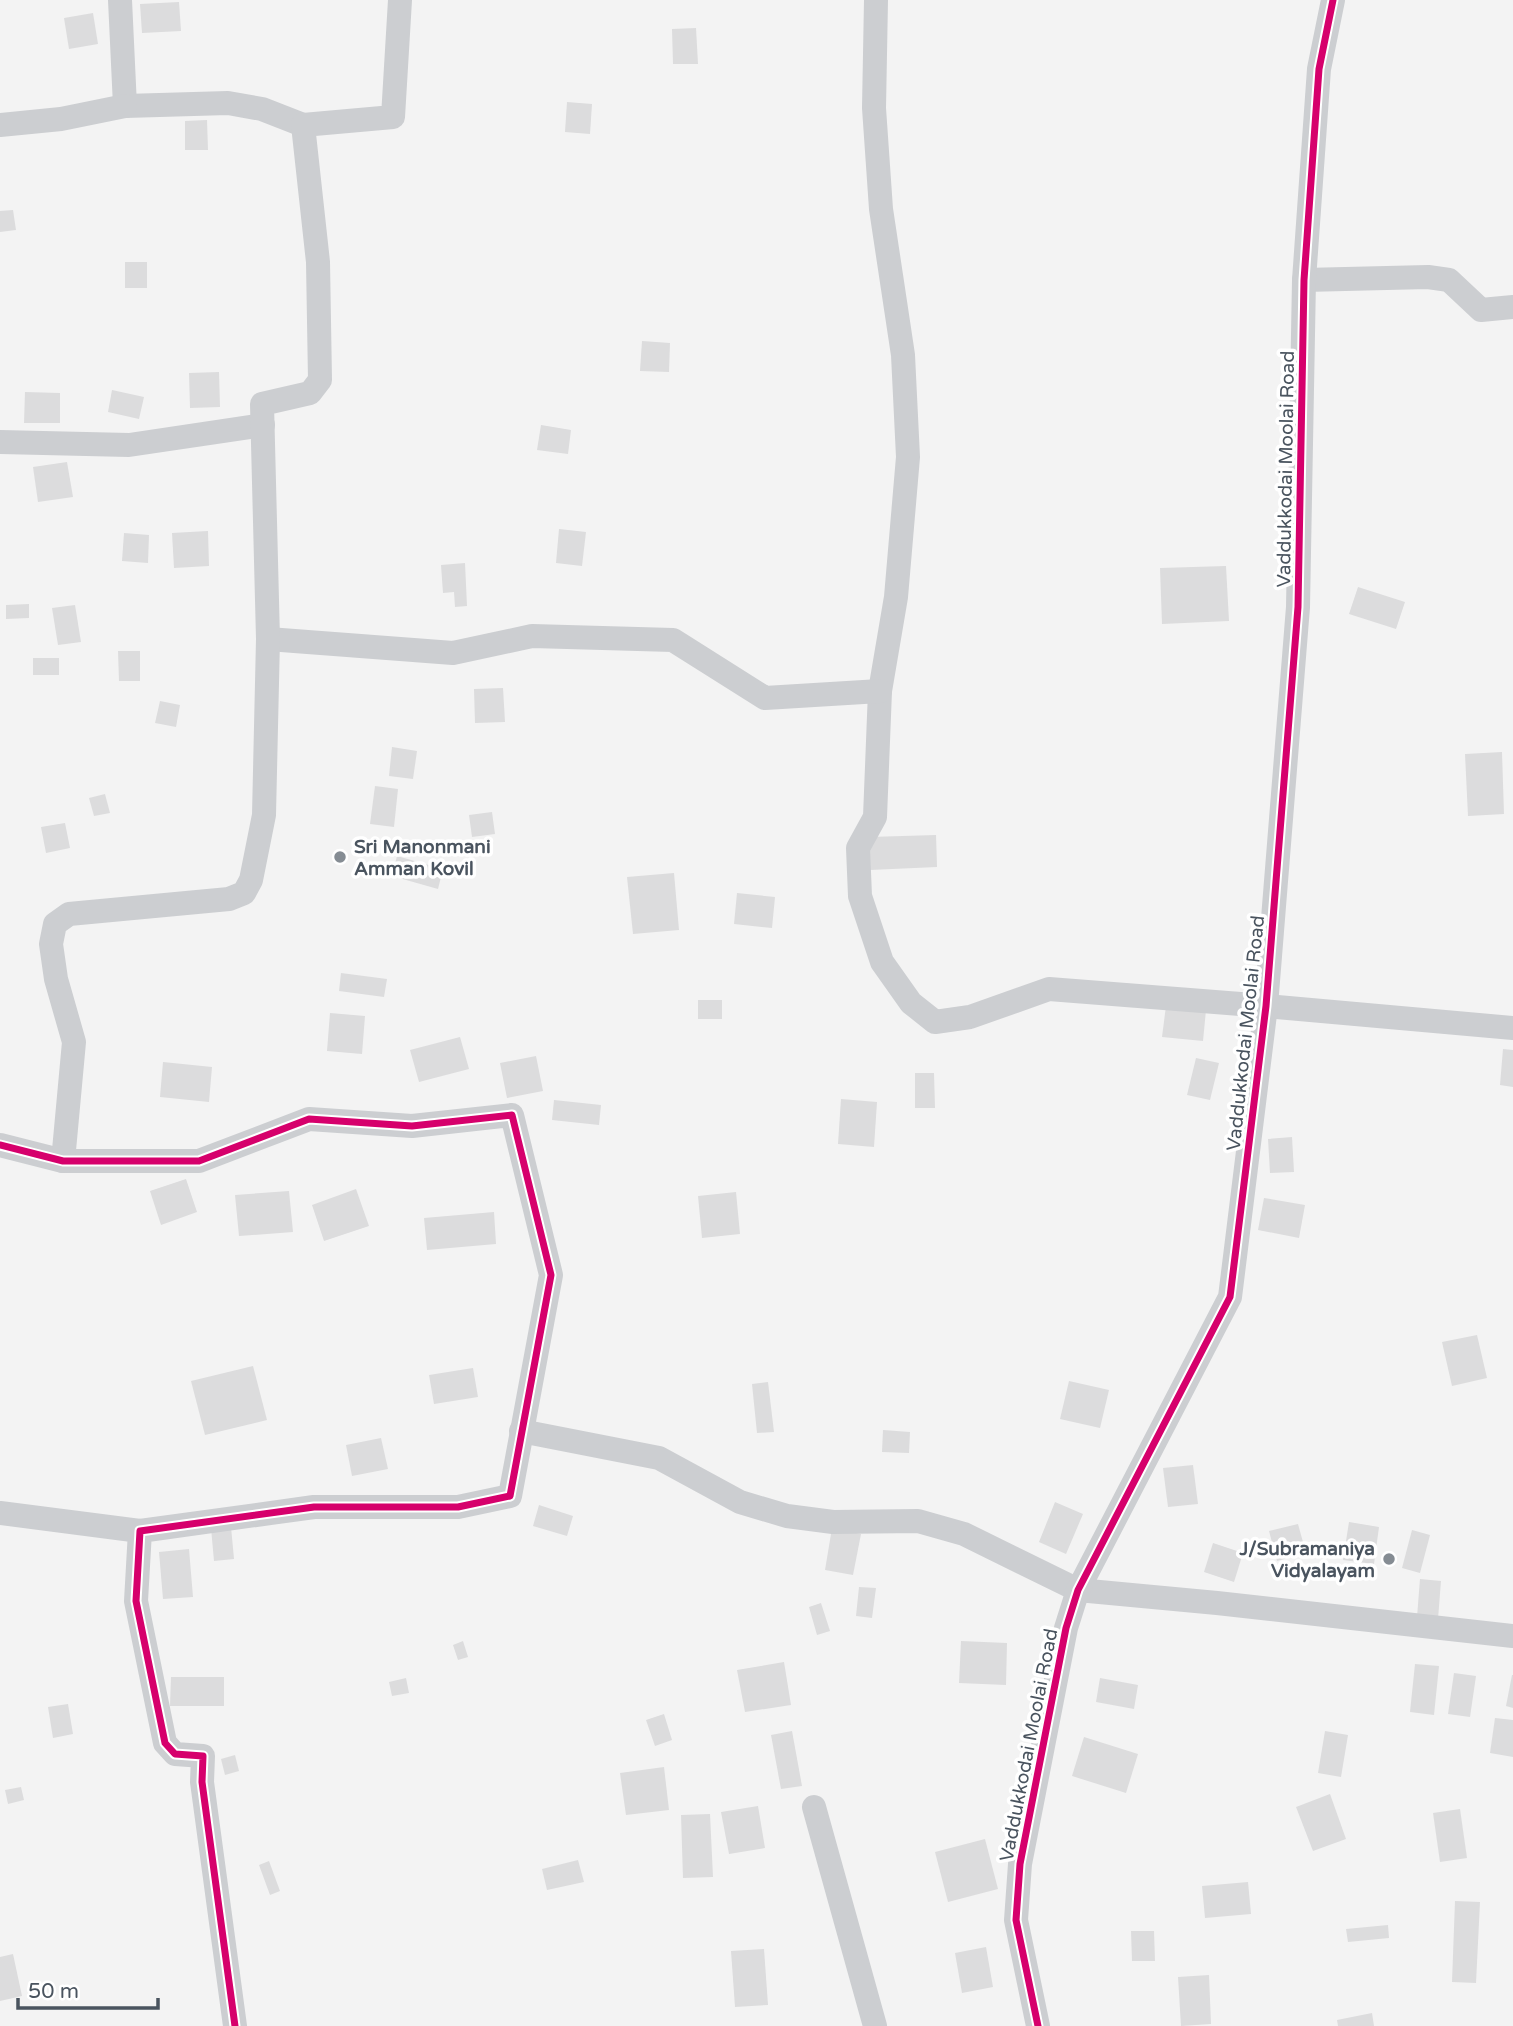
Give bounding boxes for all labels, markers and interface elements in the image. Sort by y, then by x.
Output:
street label: Vaddukkodai Moolai Road [1273,350,1299,588]
place label: Sri Manonmani Amman Kovil [354,836,491,880]
marker: Sri Manonmani Amman Kovil [332,849,348,865]
street label: Vaddukkodai Moolai Road [1223,914,1269,1152]
place label: J/Subramaniya Vidyalayam [1238,1538,1375,1583]
marker: J/Subramaniya Vidyalayam [1381,1551,1397,1567]
street label: Vaddukkodai Moolai Road [996,1627,1062,1864]
scale bar [18,1966,158,2010]
text: 50 m [28,1979,79,2004]

